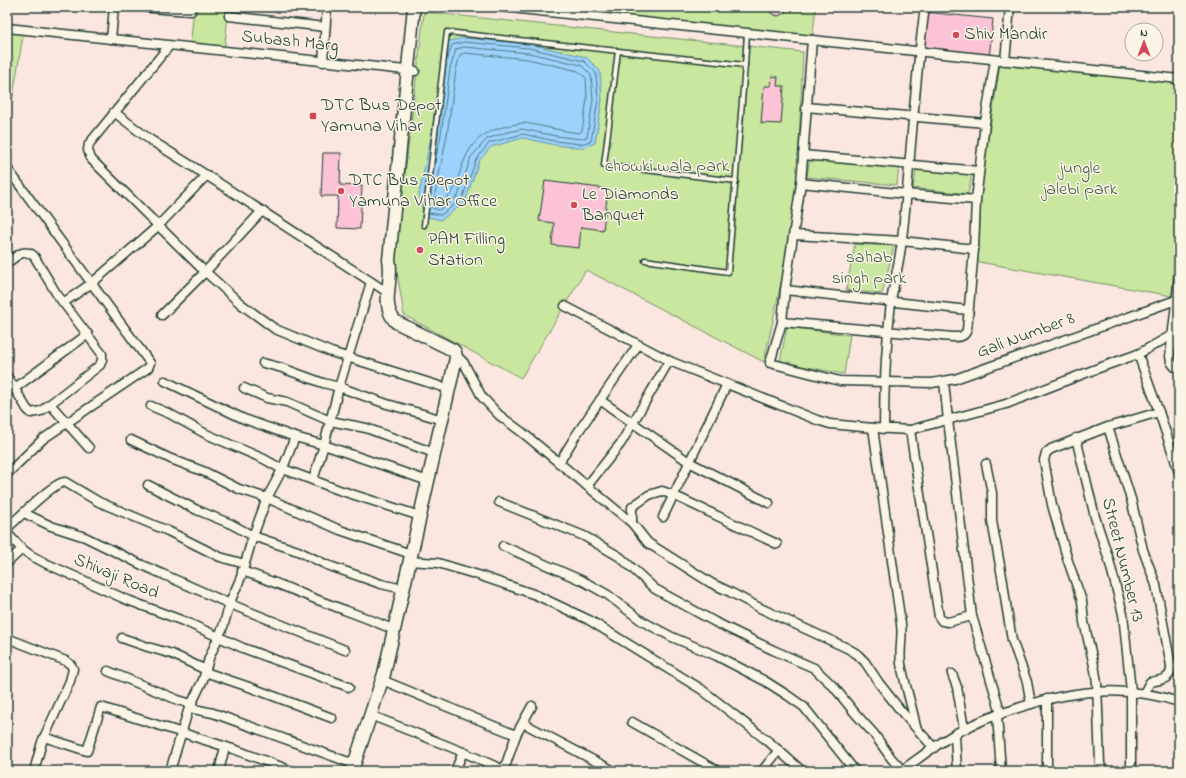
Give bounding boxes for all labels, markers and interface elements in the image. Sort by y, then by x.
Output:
place label: Shiv Mandir [964,22,1048,48]
north arrow [1124,22,1164,62]
street label: Subash Marg [240,24,340,61]
text: N [1140,25,1148,41]
marker: Shiv Mandir [951,30,961,40]
place label: DTC Bus Depot Yamuna Vihar [320,93,441,140]
marker: DTC Bus Depot Yamuna Vihar [308,111,318,121]
park label: chowki wala park [605,154,729,180]
park label: jungle jalebi park [1041,156,1117,203]
place label: DTC Bus Depot Yamuna Vihar Office [348,168,498,215]
place label: Le Diamonds Banquet [581,182,679,229]
marker: DTC Bus Depot Yamuna Vihar Office [336,186,346,196]
marker: Le Diamonds Banquet [569,200,579,210]
place label: PAM Filling Station [428,227,505,274]
marker: PAM Filling Station [415,245,425,255]
park label: sahab singh park [832,245,906,293]
street label: Gali Number 8 [973,306,1079,366]
street label: Street Number 13 [1094,495,1150,625]
street label: Shivaji Road [69,547,163,607]

